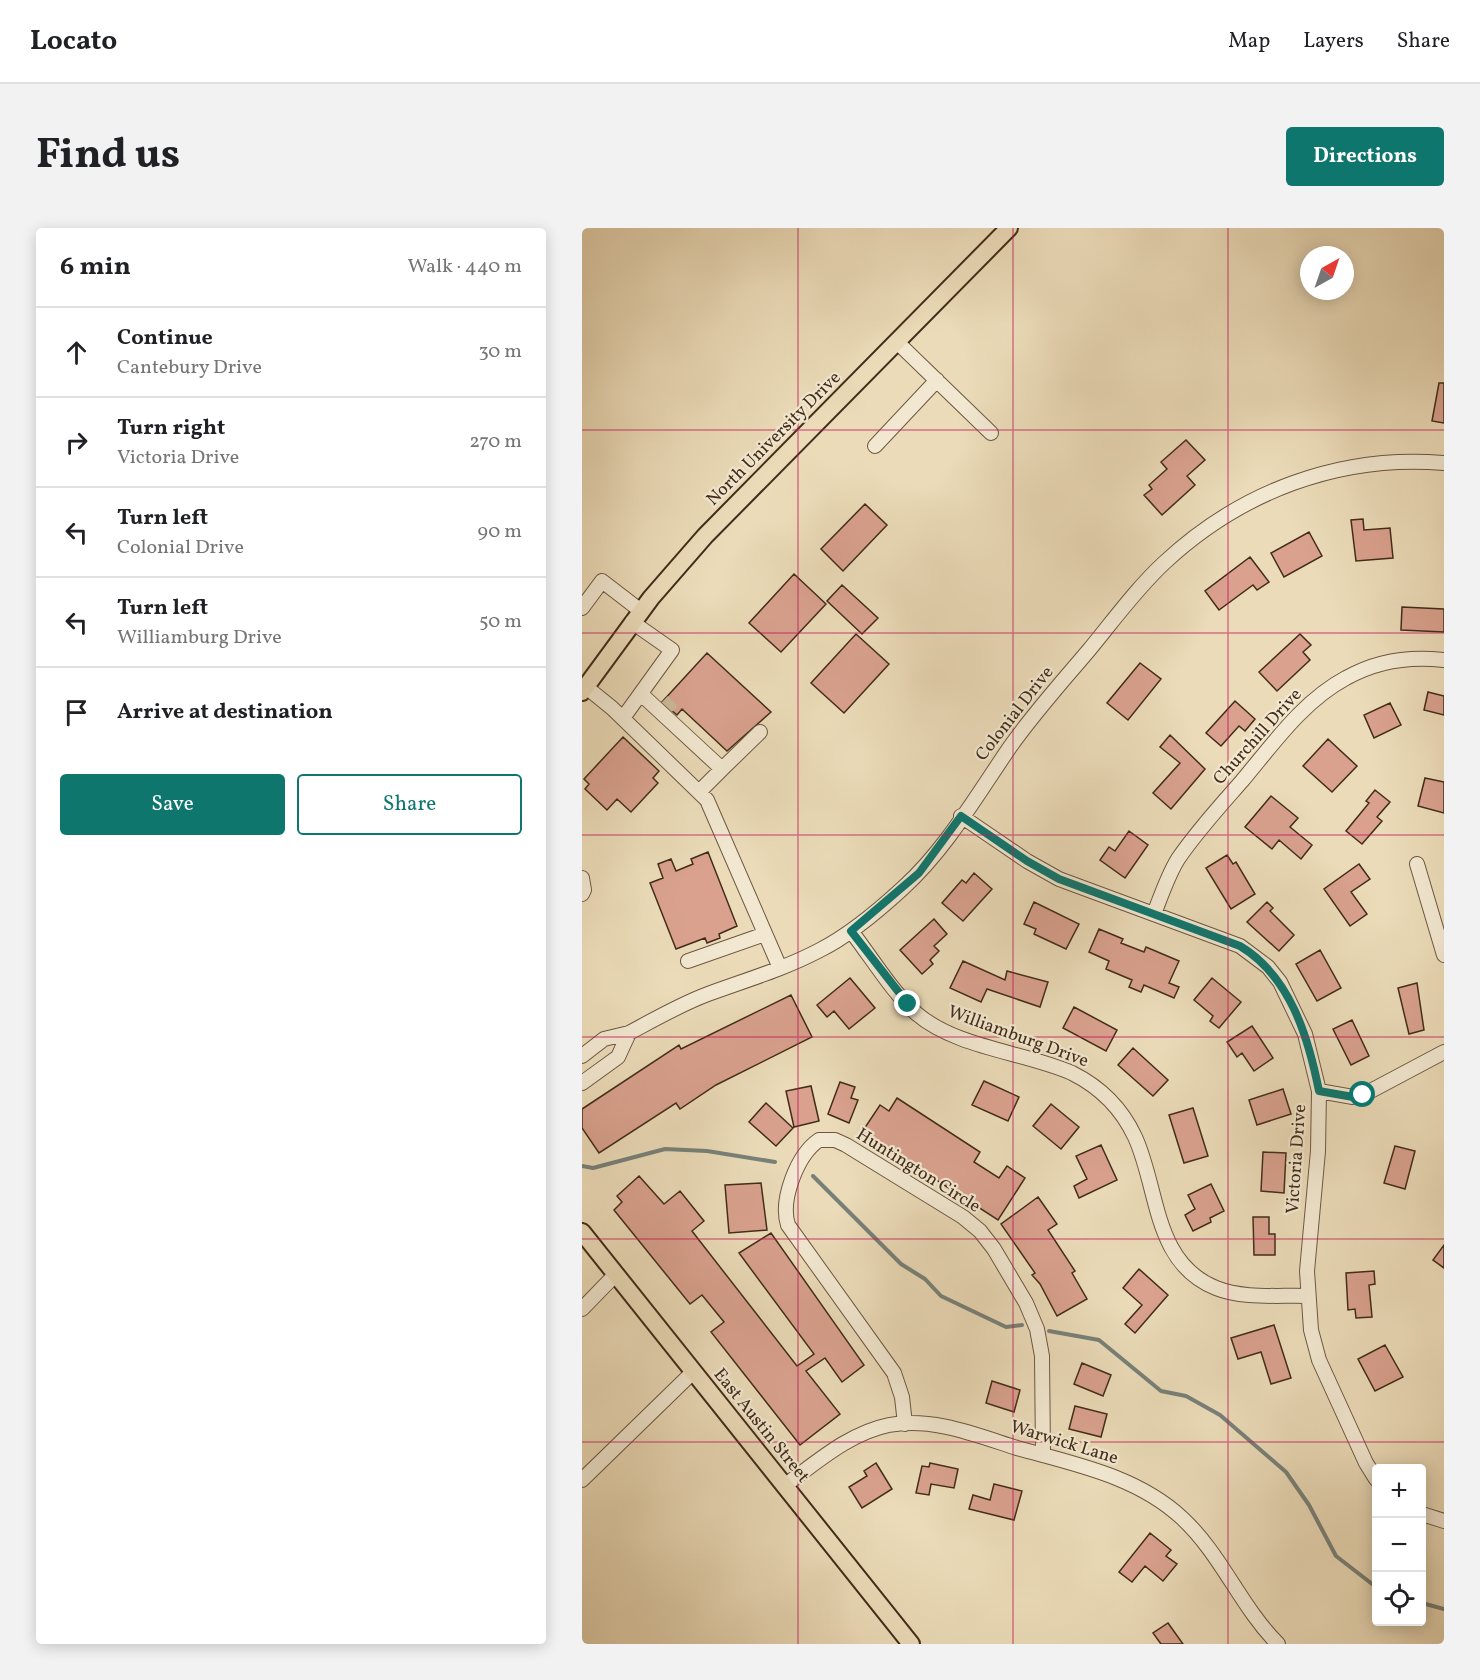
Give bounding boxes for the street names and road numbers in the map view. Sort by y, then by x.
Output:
street label: North University Drive [701,366,847,512]
street label: Colonial Drive [970,661,1060,767]
street label: Churchill Drive [1208,683,1308,791]
street label: Williamburg Drive [944,1000,1092,1074]
street label: Victoria Drive [1281,1103,1313,1215]
street label: Huntington Circle [851,1123,985,1219]
street label: East Austin Street [707,1363,815,1489]
street label: Warwick Lane [1007,1415,1121,1471]

